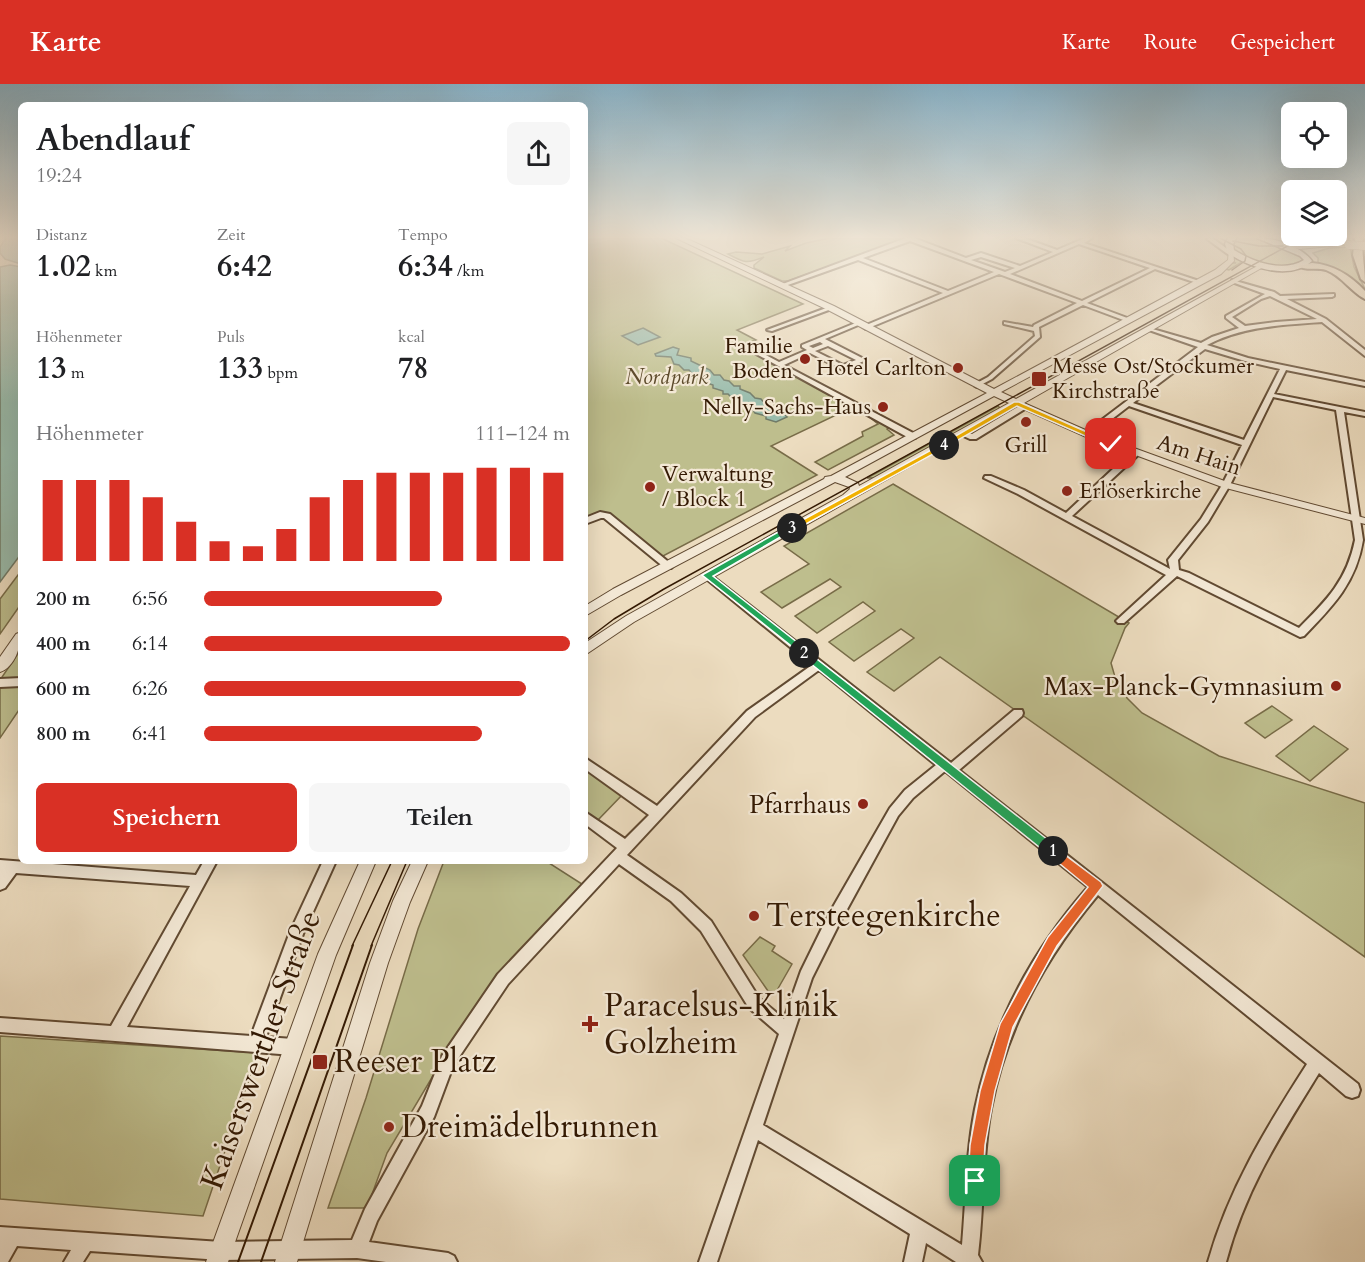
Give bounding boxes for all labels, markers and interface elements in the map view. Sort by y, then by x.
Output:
text: Karte [30,23,102,61]
text: Karte [1062,28,1111,57]
text: Route [1144,28,1197,57]
text: Gespeichert [1230,28,1335,57]
map controls [1281,102,1347,246]
button: locate [1281,102,1347,168]
text: Abendlauf [36,117,190,162]
button: share [507,122,570,185]
text: 19:24 [36,162,82,189]
button: layers [1281,180,1347,246]
text: Distanz [36,224,87,246]
text: Zeit [217,224,245,246]
text: Tempo [398,224,448,246]
text: 1.02 [36,246,91,287]
text: 6:42 [217,246,272,287]
text: 6:34 [398,246,453,287]
text: km [91,260,117,282]
text: /km [453,260,484,282]
text: Höhenmeter [36,326,122,348]
text: Puls [217,326,245,348]
text: kcal [398,326,425,348]
place label: Familie Boden [724,331,793,386]
text: 13 [36,348,67,389]
text: 133 [217,348,263,389]
text: 78 [398,348,429,389]
place label: Messe Ost/Stockumer Kirchstraße [1052,351,1255,406]
marker: Familie Boden [798,352,812,366]
place label: Hotel Carlton [816,353,946,383]
marker: Hotel Carlton [951,361,965,375]
text: m [67,362,85,384]
text: bpm [263,362,298,384]
park label: Nordpark [625,362,709,392]
marker: Messe Ost/Stockumer Kirchstraße [1030,370,1048,388]
place label: Nelly-Sachs-Haus [702,392,871,422]
marker: Nelly-Sachs-Haus [876,400,890,414]
marker: Grill [1019,415,1033,429]
pin [1085,418,1136,469]
text: Höhenmeter [36,420,144,447]
text: 111–124 m [475,420,570,447]
icon: check [1094,427,1127,460]
street label: Am Hain [1153,427,1245,483]
pin: 4 [929,430,959,460]
place label: Grill [1005,430,1048,460]
text: 4 [940,434,948,456]
place label: Verwaltung / Block 1 [662,459,773,514]
place label: Erlöserkirche [1079,476,1202,506]
marker: Verwaltung / Block 1 [643,480,657,494]
marker: Erlöserkirche [1060,484,1074,498]
pin: 3 [777,513,807,543]
text: 3 [788,517,796,539]
text: 200 m [36,585,91,612]
text: 6:56 [132,585,168,612]
text: 400 m [36,630,91,657]
text: 6:14 [132,630,168,657]
pin: 2 [789,638,819,668]
text: 2 [800,642,808,664]
place label: Max-Planck-Gymnasium [1044,669,1324,704]
text: 600 m [36,675,91,702]
text: 6:26 [132,675,168,702]
marker: Max-Planck-Gymnasium [1329,679,1343,693]
text: 800 m [36,720,91,747]
text: 6:41 [132,720,168,747]
button: Speichern [36,783,297,852]
button: Teilen [309,783,570,852]
place label: Pfarrhaus [749,787,851,822]
marker: Pfarrhaus [856,797,870,811]
pin: 1 [1038,836,1068,866]
text: 1 [1049,840,1057,862]
place label: Tersteegenkirche [766,894,1001,938]
street label: Kaiserswerther Straße [190,904,332,1196]
marker: Tersteegenkirche [747,909,761,923]
place label: Paracelsus-Klinik Golzheim [604,984,838,1065]
marker: Paracelsus-Klinik Golzheim [581,1015,599,1033]
place label: Reeser Platz [334,1040,496,1084]
marker: Reeser Platz [311,1053,329,1071]
place label: Dreimädelbrunnen [401,1105,659,1149]
marker: Dreimädelbrunnen [382,1120,396,1134]
pin [949,1155,1000,1206]
icon: arrive [958,1164,991,1197]

